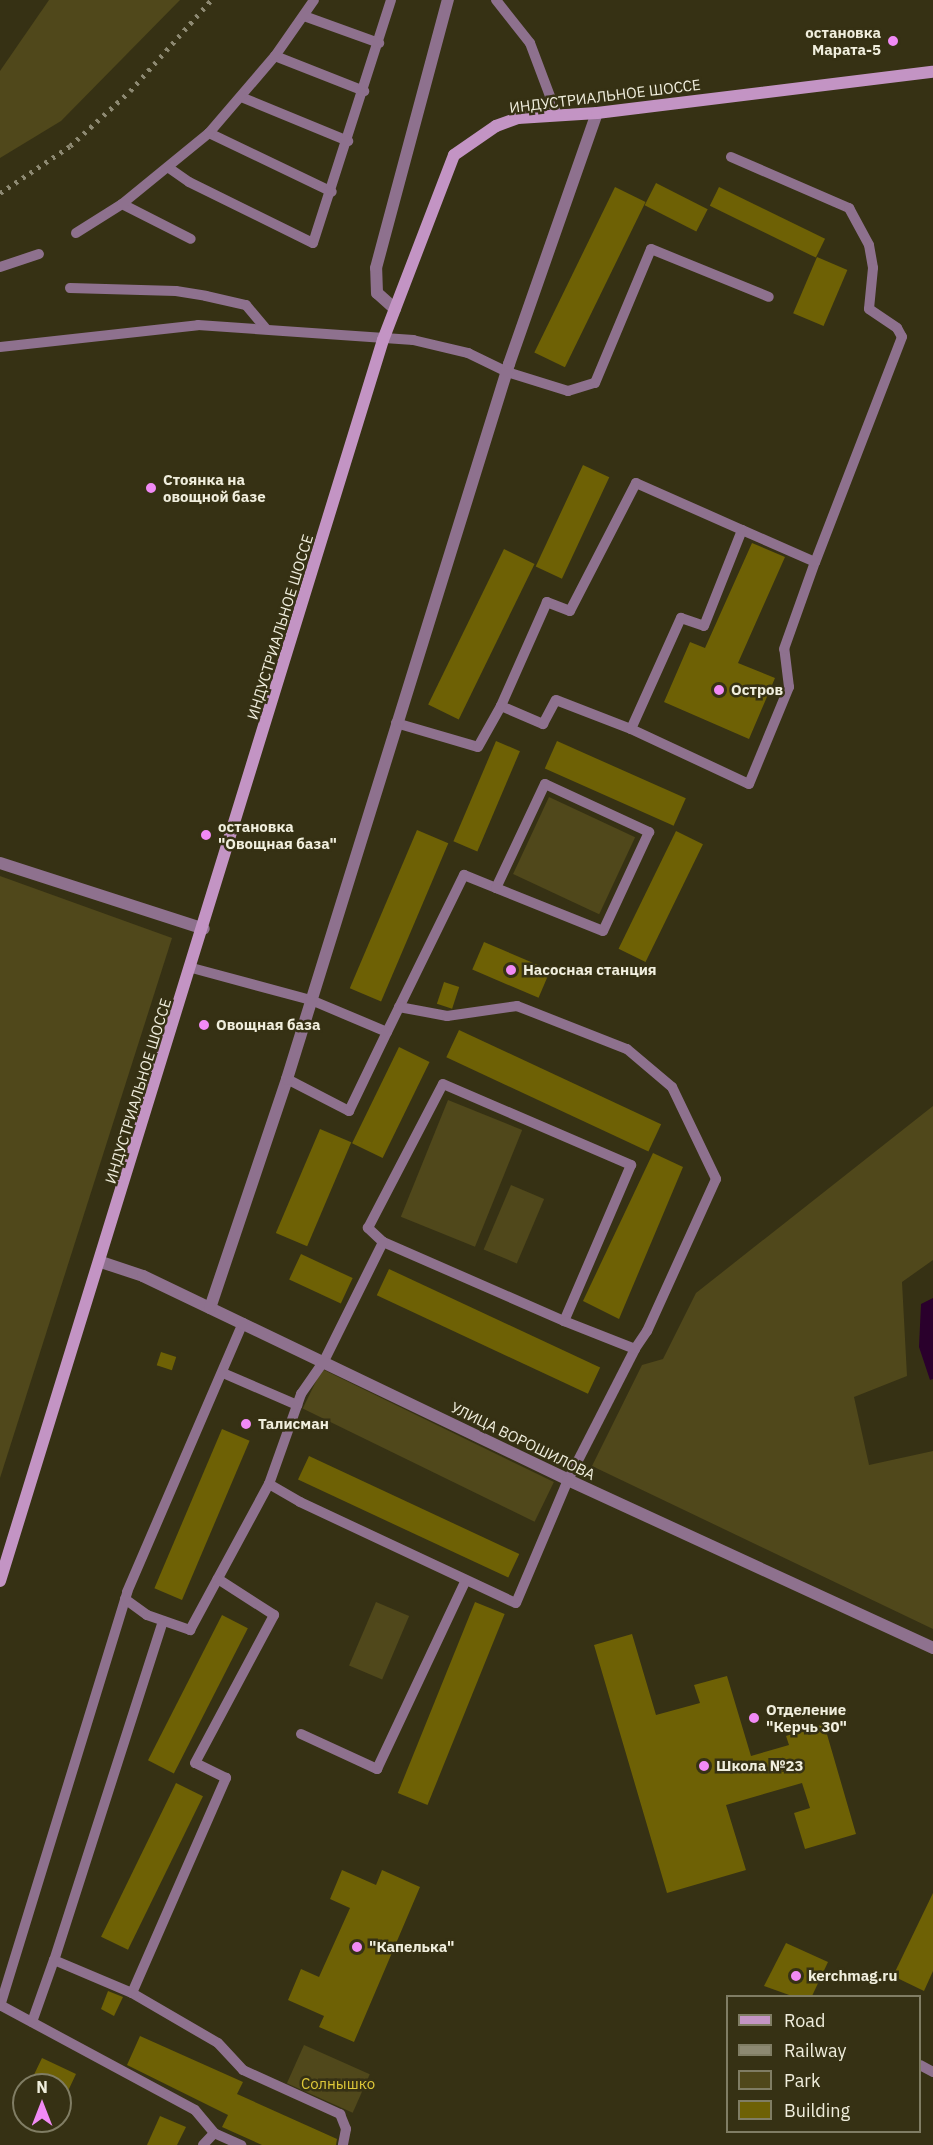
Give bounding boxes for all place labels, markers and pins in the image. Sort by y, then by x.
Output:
place label: остановка Марата-5 [805,23,881,58]
marker: остановка Марата-5 [886,34,900,48]
place label: Стоянка на овощной базе [163,470,266,505]
marker: Стоянка на овощной базе [144,481,158,495]
place label: Остров [731,681,783,699]
marker: Остров [712,683,726,697]
place label: остановка "Овощная база" [218,817,337,852]
marker: остановка "Овощная база" [199,828,213,842]
place label: Насосная станция [523,961,657,979]
marker: Насосная станция [504,963,518,977]
place label: Овощная база [216,1016,321,1034]
marker: Овощная база [197,1018,211,1032]
place label: Талисман [258,1415,329,1433]
marker: Талисман [239,1417,253,1431]
place label: Отделение "Керчь 30" [766,1700,847,1735]
marker: Отделение "Керчь 30" [747,1711,761,1725]
place label: Школа №23 [716,1757,804,1775]
marker: Школа №23 [697,1759,711,1773]
place label: "Капелька" [369,1938,454,1956]
marker: "Капелька" [350,1940,364,1954]
place label: kerchmag.ru [808,1967,897,1985]
marker: kerchmag.ru [789,1969,803,1983]

